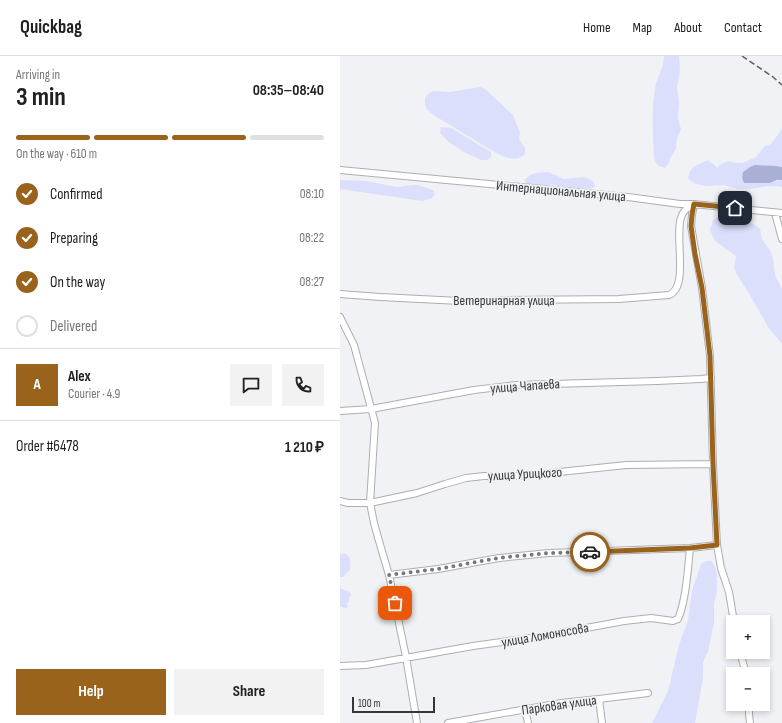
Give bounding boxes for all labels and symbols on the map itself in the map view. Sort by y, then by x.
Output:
street label: Интернациональная улица [495,177,627,205]
pin [718,191,752,225]
street label: Ветеринарная улица [453,292,555,309]
street label: улица Чапаева [490,375,560,397]
street label: улица Урицкого [487,464,563,484]
courier [570,532,610,572]
pin [378,586,412,620]
street label: улица Ломоносова [500,619,590,651]
street label: Парковая улица [520,691,598,719]
scale bar [352,695,435,714]

